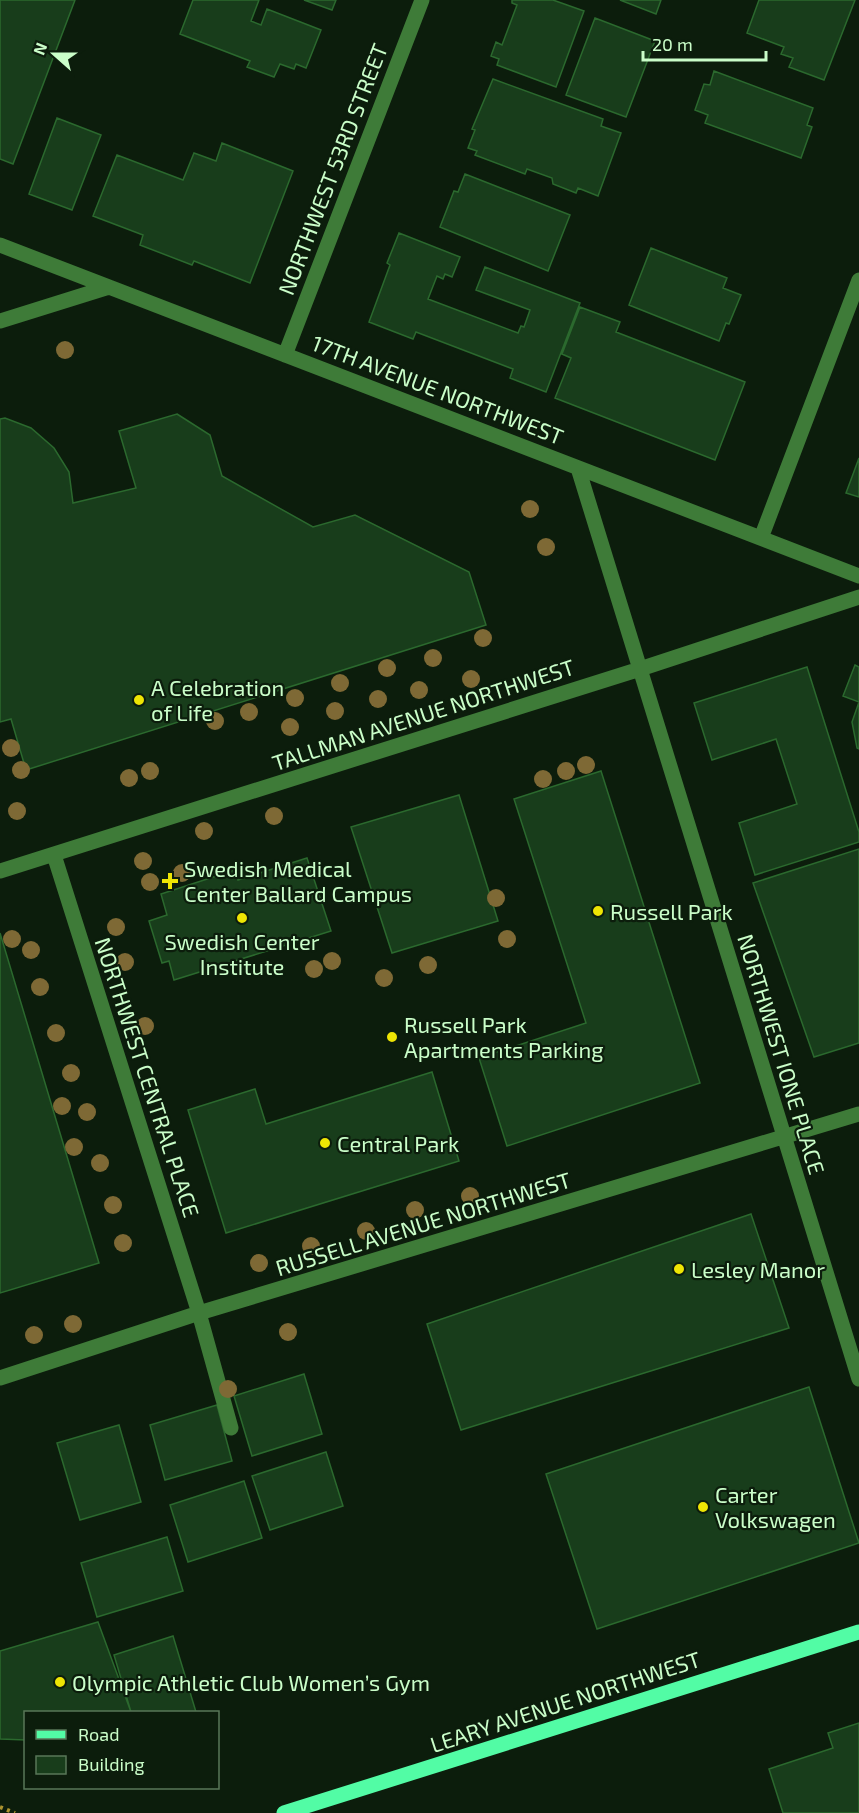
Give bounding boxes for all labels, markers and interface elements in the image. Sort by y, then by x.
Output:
north arrow [24,24,84,84]
scale bar [643,24,766,62]
text: 20 m [652,33,693,55]
street label: NORTHWEST 53RD STREET [272,39,392,298]
text: N [29,40,50,57]
street label: 17TH AVENUE NORTHWEST [309,329,568,449]
street label: TALLMAN AVENUE NORTHWEST [269,653,578,775]
place label: A Celebration of Life [151,674,284,725]
marker: A Celebration of Life [132,693,146,707]
place label: Swedish Medical Center Ballard Campus [184,855,412,906]
marker: Swedish Medical Center Ballard Campus [161,872,179,890]
place label: Russell Park [610,898,733,924]
marker: Russell Park [591,904,605,918]
marker: Swedish Center Institute [235,911,249,925]
place label: Swedish Center Institute [164,928,320,979]
street label: NORTHWEST IONE PLACE [733,931,831,1177]
street label: NORTHWEST CENTRAL PLACE [90,934,206,1220]
place label: Russell Park Apartments Parking [404,1011,604,1062]
marker: Russell Park Apartments Parking [385,1030,399,1044]
place label: Central Park [337,1130,459,1156]
marker: Central Park [318,1136,332,1150]
street label: RUSSELL AVENUE NORTHWEST [272,1166,574,1280]
place label: Lesley Manor [691,1256,825,1282]
marker: Lesley Manor [672,1262,686,1276]
place label: Carter Volkswagen [715,1481,836,1532]
marker: Carter Volkswagen [696,1500,710,1514]
street label: LEARY AVENUE NORTHWEST [427,1645,703,1757]
place label: Olympic Athletic Club Women’s Gym [72,1669,430,1695]
marker: Olympic Athletic Club Women’s Gym [53,1675,67,1689]
legend [24,1711,219,1789]
text: Road [78,1723,119,1745]
text: Building [78,1753,145,1775]

